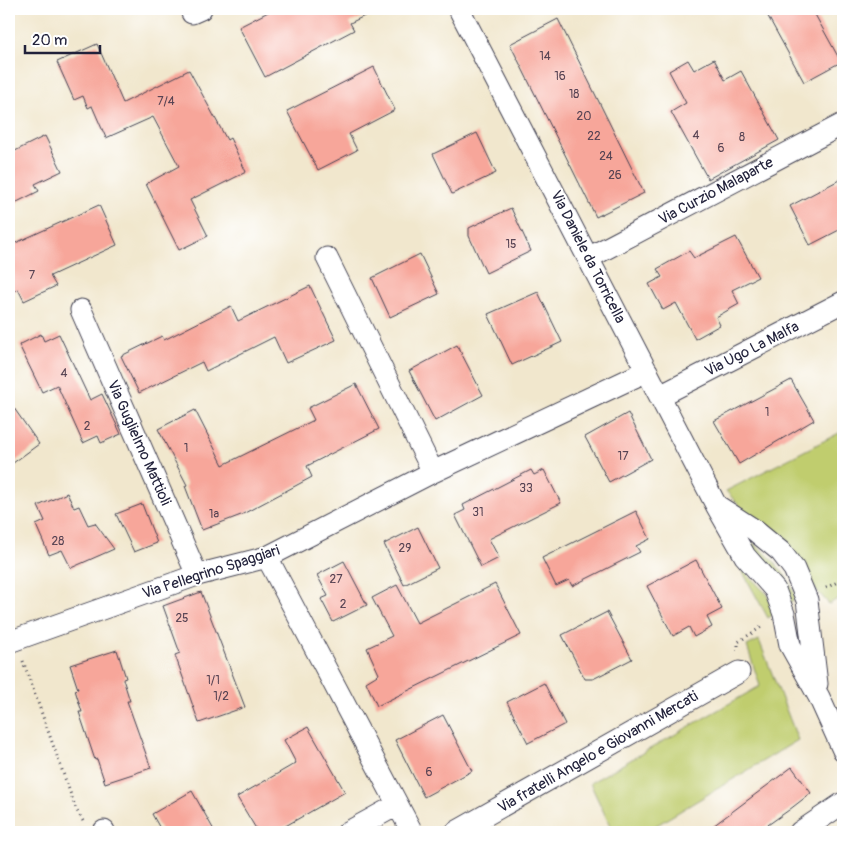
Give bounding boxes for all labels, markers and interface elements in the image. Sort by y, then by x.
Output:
scale bar [25,22,100,54]
text: 20 m [32,31,67,50]
house number: 14 [539,49,551,64]
house number: 16 [554,69,566,84]
house number: 18 [569,87,579,102]
house number: 7/4 [157,94,175,109]
house number: 20 [577,109,591,124]
house number: 4 [693,128,700,143]
house number: 22 [587,129,601,144]
house number: 8 [739,130,745,145]
house number: 6 [718,141,725,156]
house number: 24 [599,149,613,164]
street label: Via Curzio Malaparte [655,153,777,229]
house number: 26 [608,168,622,183]
street label: Via Daniele da Torricella [546,187,630,327]
house number: 15 [505,237,517,252]
house number: 7 [29,268,36,283]
street label: Via Ugo La Malfa [702,317,802,381]
house number: 4 [61,366,68,381]
street label: Via Guglielmo Mattioli [103,377,175,509]
house number: 1 [765,405,769,420]
house number: 2 [84,419,91,434]
house number: 1 [184,441,188,456]
house number: 17 [617,449,629,464]
house number: 33 [519,481,533,496]
house number: 31 [472,505,484,520]
house number: 1a [209,507,220,522]
house number: 28 [52,534,64,549]
street label: Via Pellegrino Spaggiari [140,541,282,603]
house number: 29 [399,541,411,556]
house number: 27 [329,572,343,587]
house number: 2 [340,597,347,612]
house number: 25 [175,611,189,626]
house number: 1/1 [206,673,220,688]
street label: Via fratelli Angelo e Giovanni Mercati [494,687,702,817]
house number: 1/2 [213,689,229,704]
house number: 6 [426,765,433,780]

